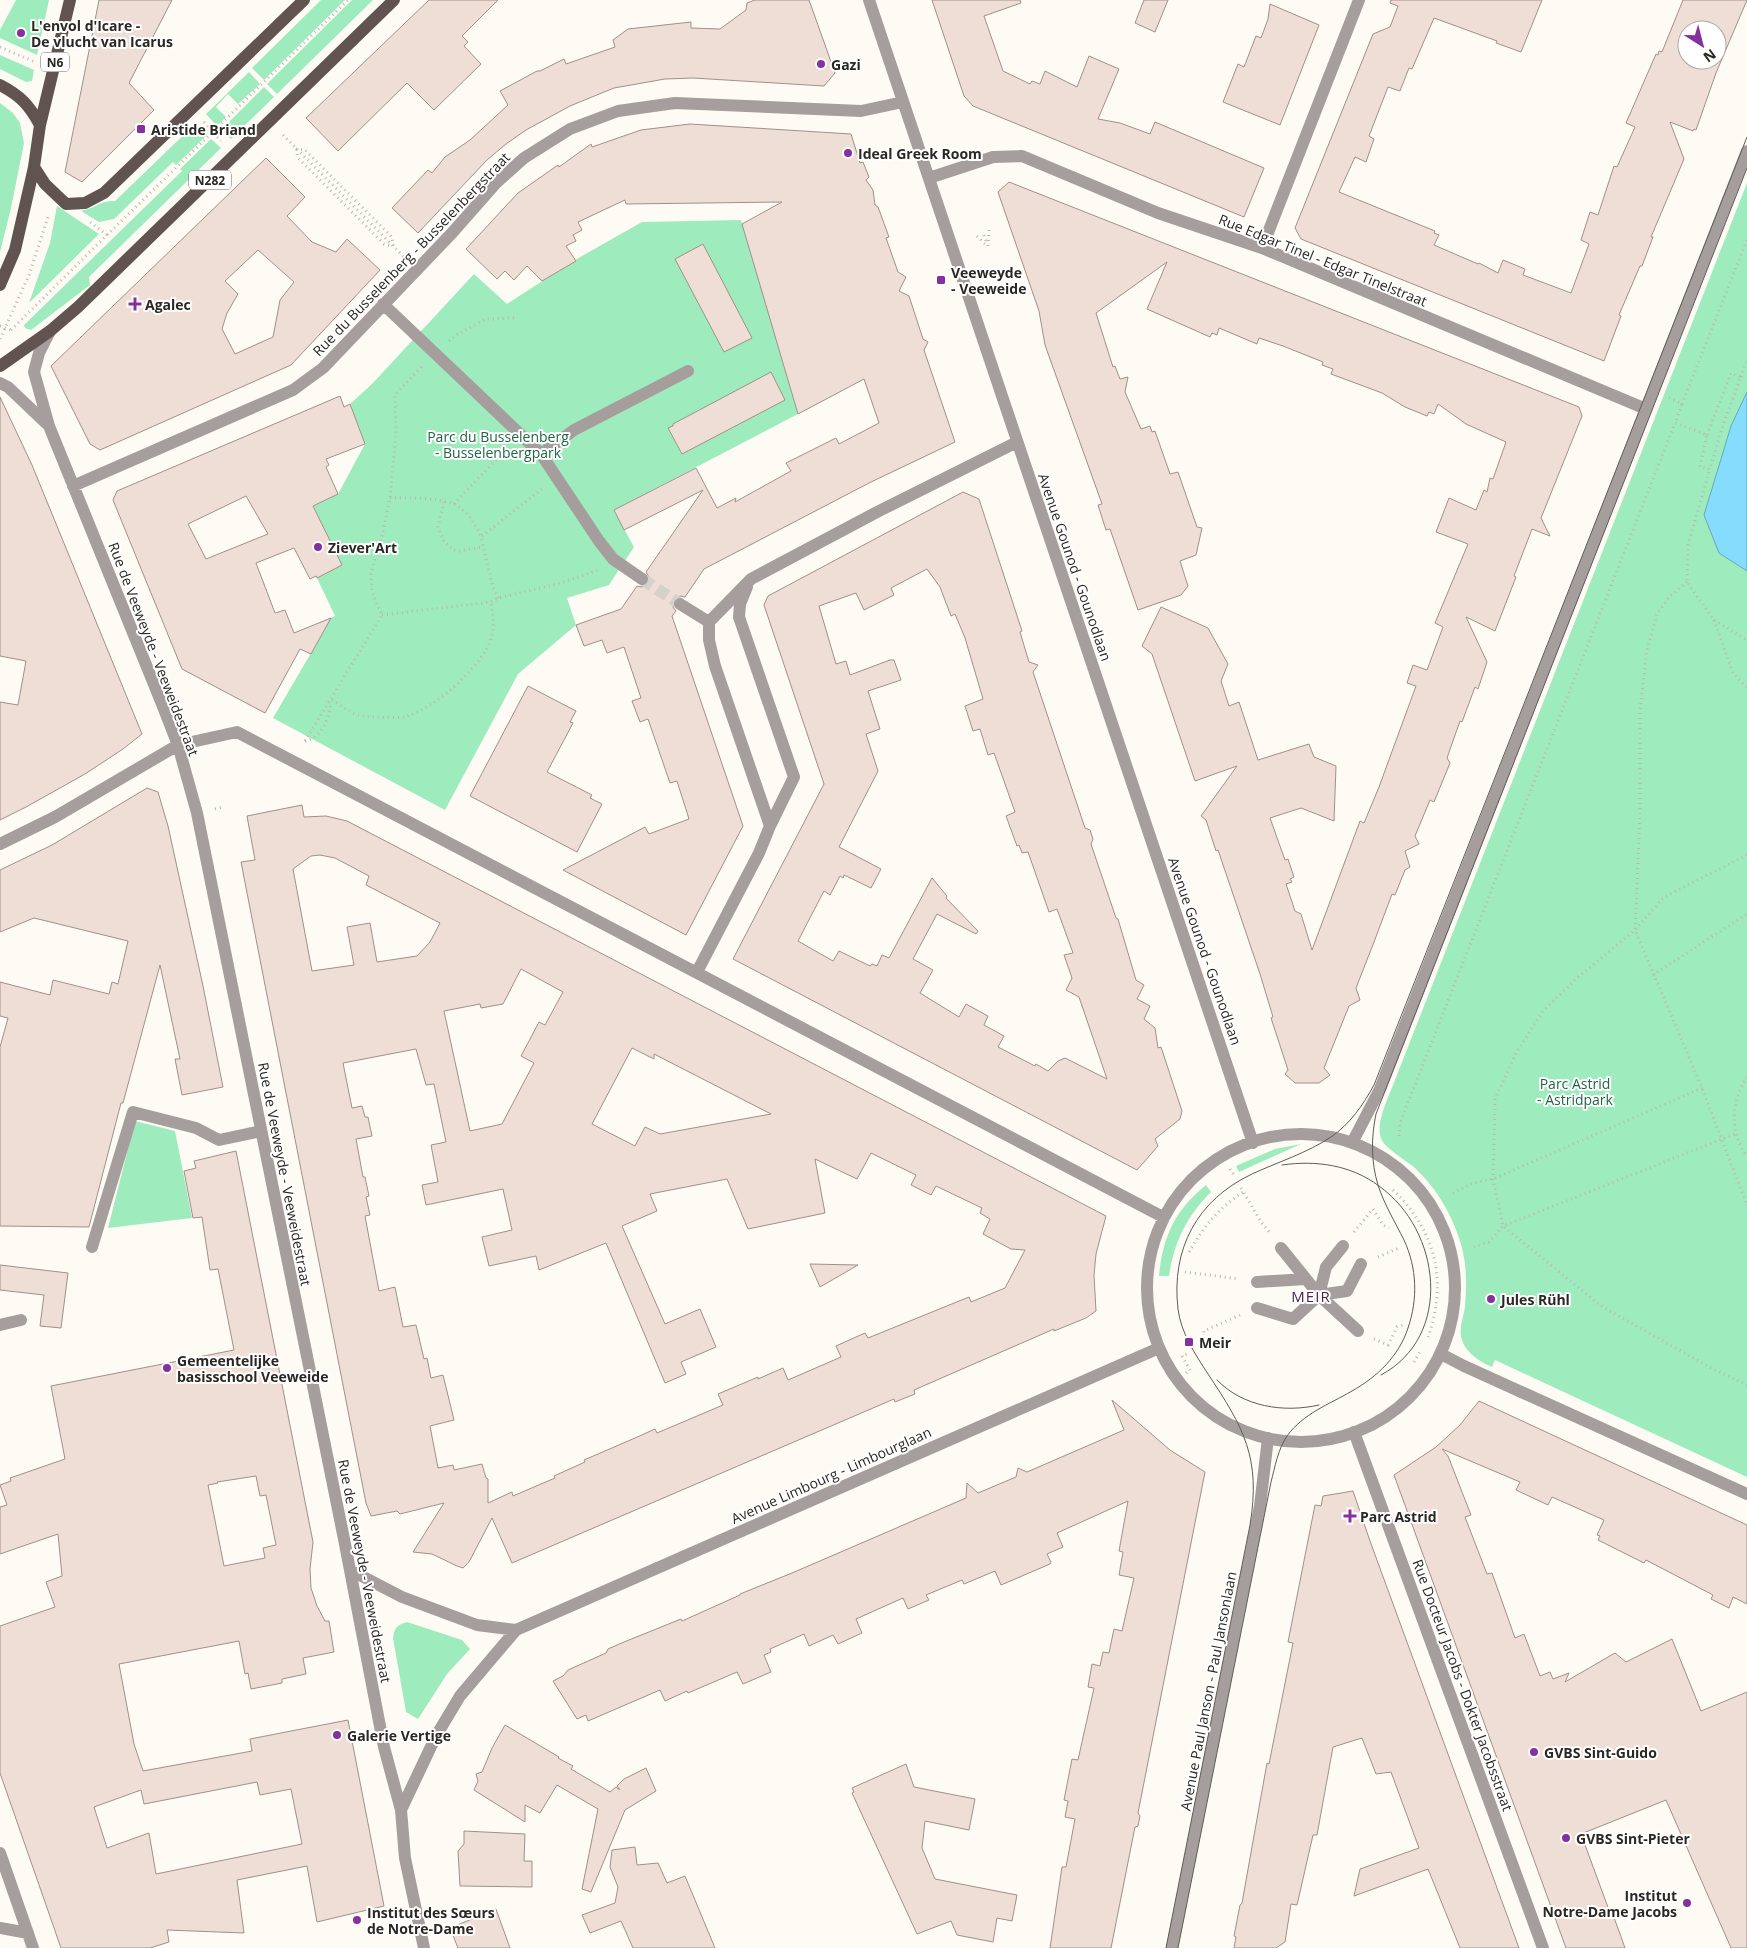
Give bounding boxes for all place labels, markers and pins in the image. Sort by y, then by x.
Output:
place label: L'envol d'Icare - De vlucht van Icarus [31,16,173,51]
marker: L'envol d'Icare - De vlucht van Icarus [15,27,27,39]
place label: Gazi [831,55,861,74]
marker: Gazi [815,58,827,70]
place label: Aristide Briand [151,120,256,139]
marker: Aristide Briand [135,123,147,135]
place label: Ideal Greek Room [858,144,982,163]
marker: Ideal Greek Room [842,147,854,159]
place label: Veeweyde - Veeweide [951,263,1026,298]
marker: Veeweyde - Veeweide [935,274,947,286]
place label: Agalec [145,295,191,314]
marker: Agalec [129,298,141,310]
place label: Ziever'Art [328,538,397,557]
marker: Ziever'Art [312,541,324,553]
place label: Jules Rühl [1499,1290,1570,1309]
marker: Jules Rühl [1485,1293,1497,1305]
place label: Meir [1199,1333,1232,1352]
marker: Meir [1183,1336,1195,1348]
place label: Gemeentelijke basisschool Veeweide [177,1351,328,1386]
marker: Gemeentelijke basisschool Veeweide [161,1362,173,1374]
place label: Parc Astrid [1360,1507,1437,1526]
marker: Parc Astrid [1344,1510,1356,1522]
place label: Galerie Vertige [347,1726,451,1745]
marker: Galerie Vertige [331,1729,343,1741]
place label: GVBS Sint-Guido [1544,1743,1657,1762]
marker: GVBS Sint-Guido [1528,1746,1540,1758]
place label: GVBS Sint-Pieter [1576,1829,1690,1848]
marker: GVBS Sint-Pieter [1560,1832,1572,1844]
place label: Institut Notre-Dame Jacobs [1542,1886,1677,1921]
marker: Institut Notre-Dame Jacobs [1681,1897,1693,1909]
place label: Institut des Sœurs de Notre-Dame [367,1903,495,1938]
marker: Institut des Sœurs de Notre-Dame [351,1914,363,1926]

